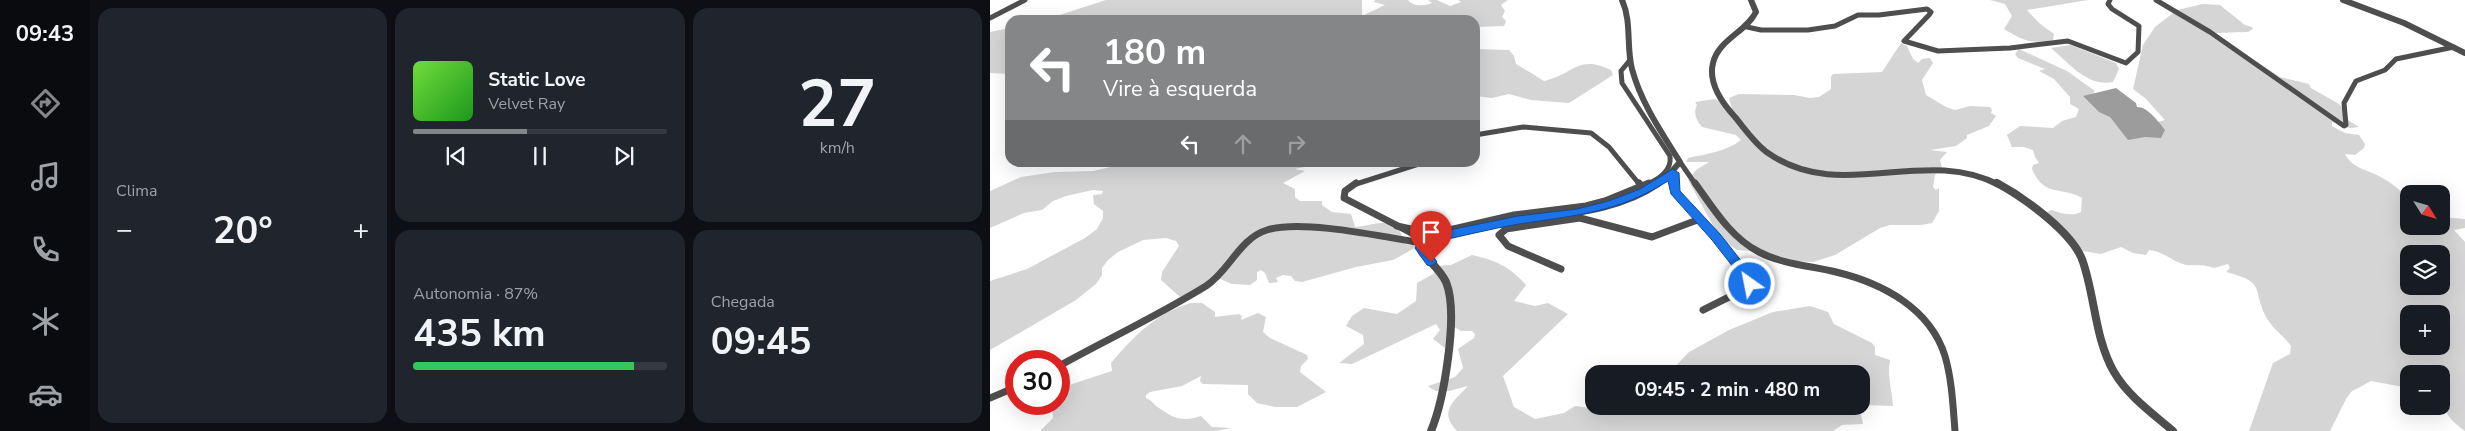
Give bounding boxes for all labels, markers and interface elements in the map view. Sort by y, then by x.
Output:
text: 09:43 [16,19,74,49]
text: 180 m [1103,29,1206,76]
icon: left [1020,35,1085,100]
text: 27 [798,60,876,149]
text: Static Love [488,67,586,93]
text: Vire à esquerda [1103,74,1257,104]
icon: directions [28,86,63,121]
text: Velvet Ray [488,93,565,115]
icon: left [1176,130,1204,158]
icon: ahead [1229,130,1257,158]
icon: right [1282,130,1310,158]
text: km/h [820,137,855,159]
icon: previous [442,142,470,170]
icon: pause [526,142,554,170]
icon: next [610,142,638,170]
icon: music [28,159,63,194]
text: Clima [116,180,157,202]
north arrow [2400,185,2450,235]
map controls [2400,185,2450,415]
text: 20° [213,205,273,256]
text: − [116,211,133,249]
text: + [353,211,369,249]
pin [1410,211,1452,262]
icon: arrive [1417,218,1445,246]
icon: phone [28,232,63,267]
button: layers [2400,245,2450,295]
position arrow [1723,257,1775,309]
text: Autonomia · 87% [413,283,538,305]
text: Chegada [711,291,775,313]
icon: climate [28,304,63,339]
button: + [2400,305,2450,355]
text: 435 km [413,308,546,359]
text: 09:45 [711,316,811,367]
speed limit sign: 30 [1005,350,1070,415]
button: − [2400,365,2450,415]
icon: car [28,377,63,412]
text: 09:45 · 2 min · 480 m [1635,377,1820,403]

